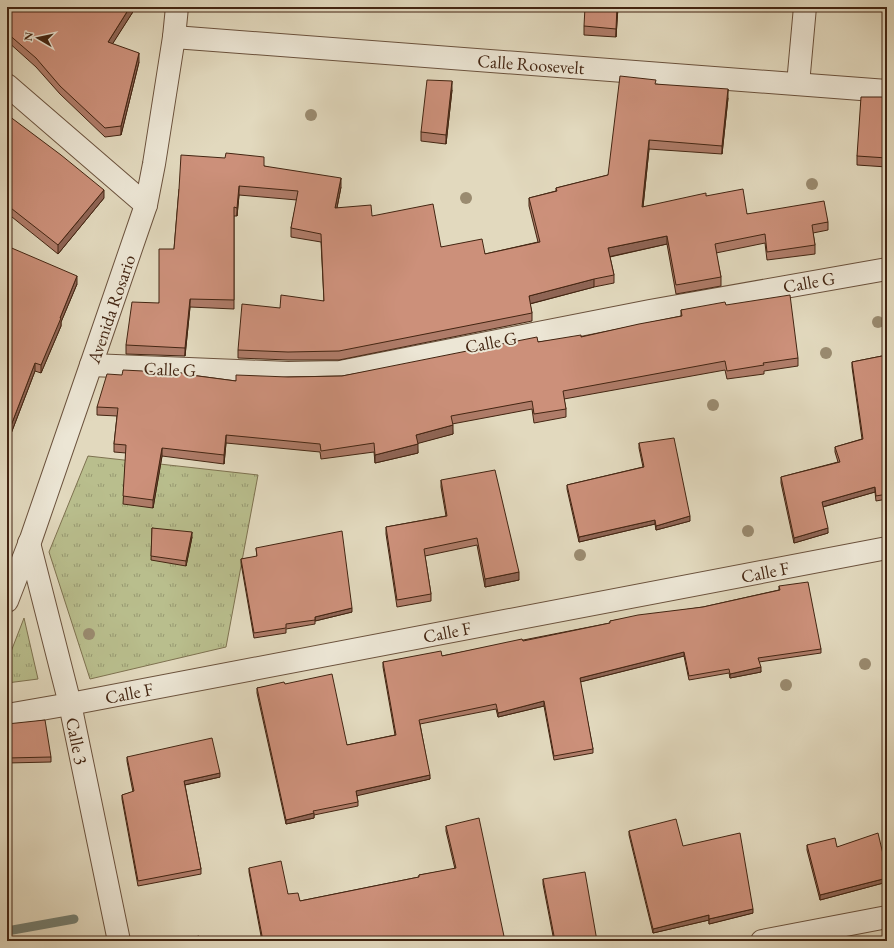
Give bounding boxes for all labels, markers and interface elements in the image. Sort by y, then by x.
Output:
north arrow [18,18,58,58]
text: N [21,31,36,42]
street label: Calle Roosevelt [477,49,586,79]
street label: Avenida Rosario [81,252,140,367]
street label: Calle G [781,266,837,298]
street label: Calle G [463,326,519,358]
street label: Calle G [143,357,197,381]
street label: Calle F [739,556,791,588]
street label: Calle F [421,616,473,648]
street label: Calle F [103,677,155,709]
street label: Calle 3 [61,715,93,767]

